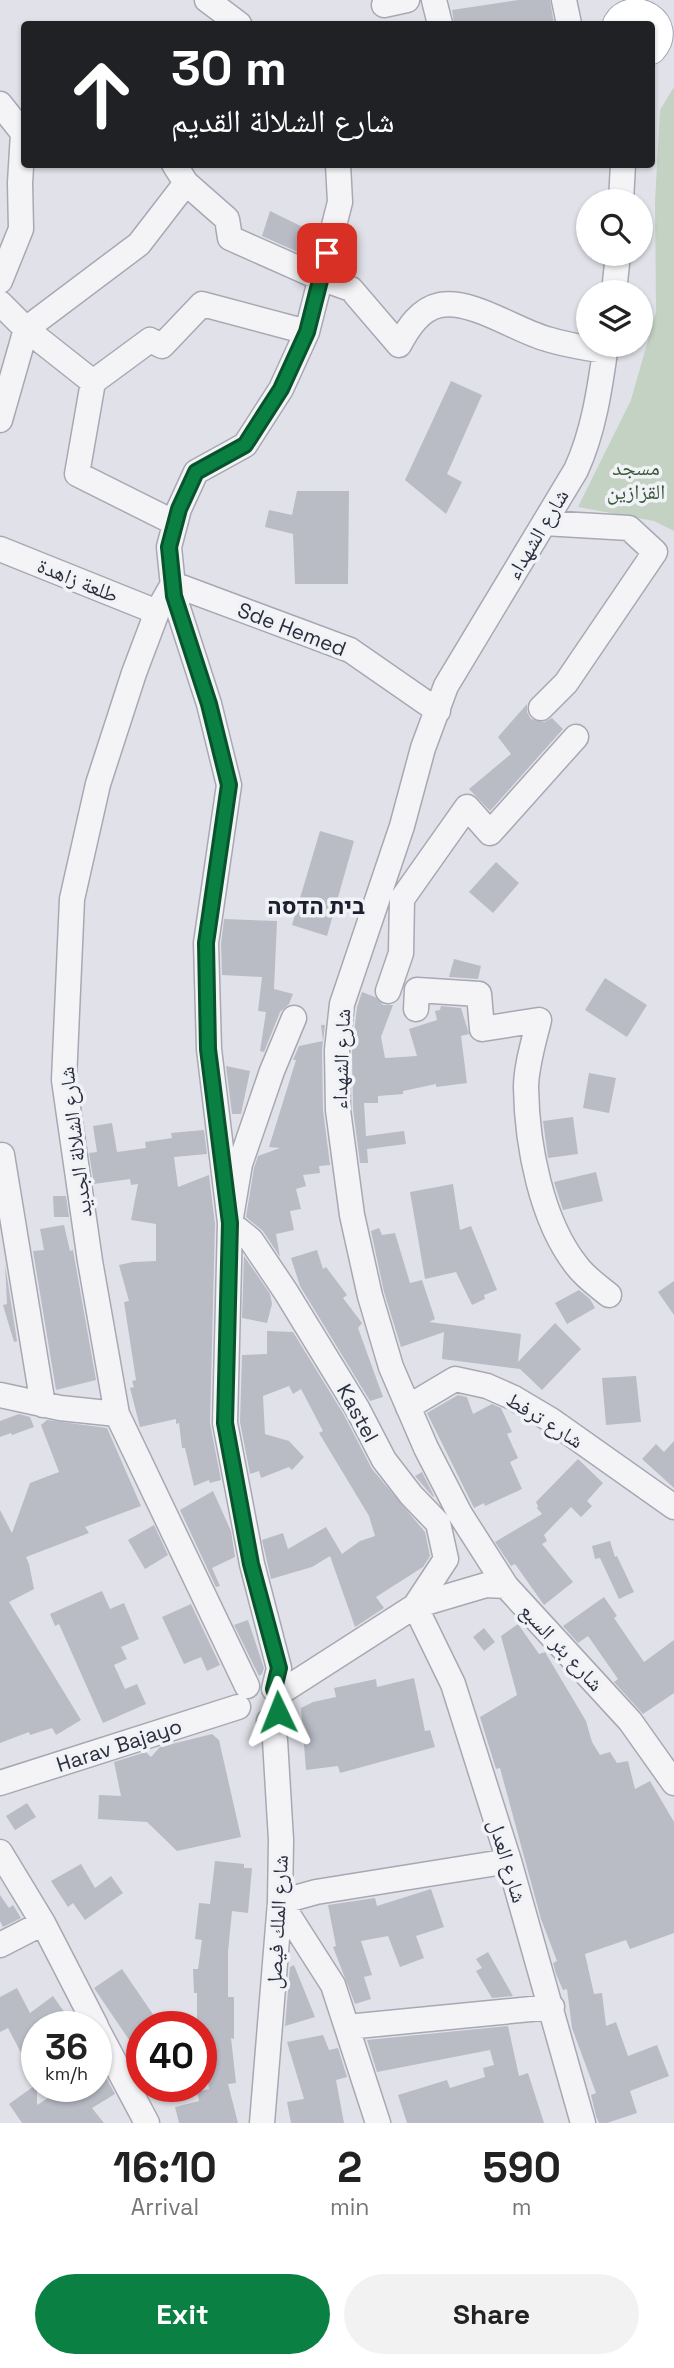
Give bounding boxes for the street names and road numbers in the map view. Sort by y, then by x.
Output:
street label: شارع الشهداء [499,484,575,584]
street label: طلعة زاهدة [34,552,122,608]
street label: Sde Hemed [234,596,350,662]
street label: شارع الشهداء [326,1008,356,1110]
street label: شارع الشلالة الجديد [52,1065,98,1219]
street label: Kastel [331,1379,385,1447]
street label: شارع ترفط [501,1386,589,1454]
street label: شارع بئر السبع [514,1597,610,1697]
street label: Harav Bajayo [53,1712,185,1778]
street label: شارع العدل [483,1816,533,1906]
street label: شارع الملك فيصل [260,1854,294,1990]

